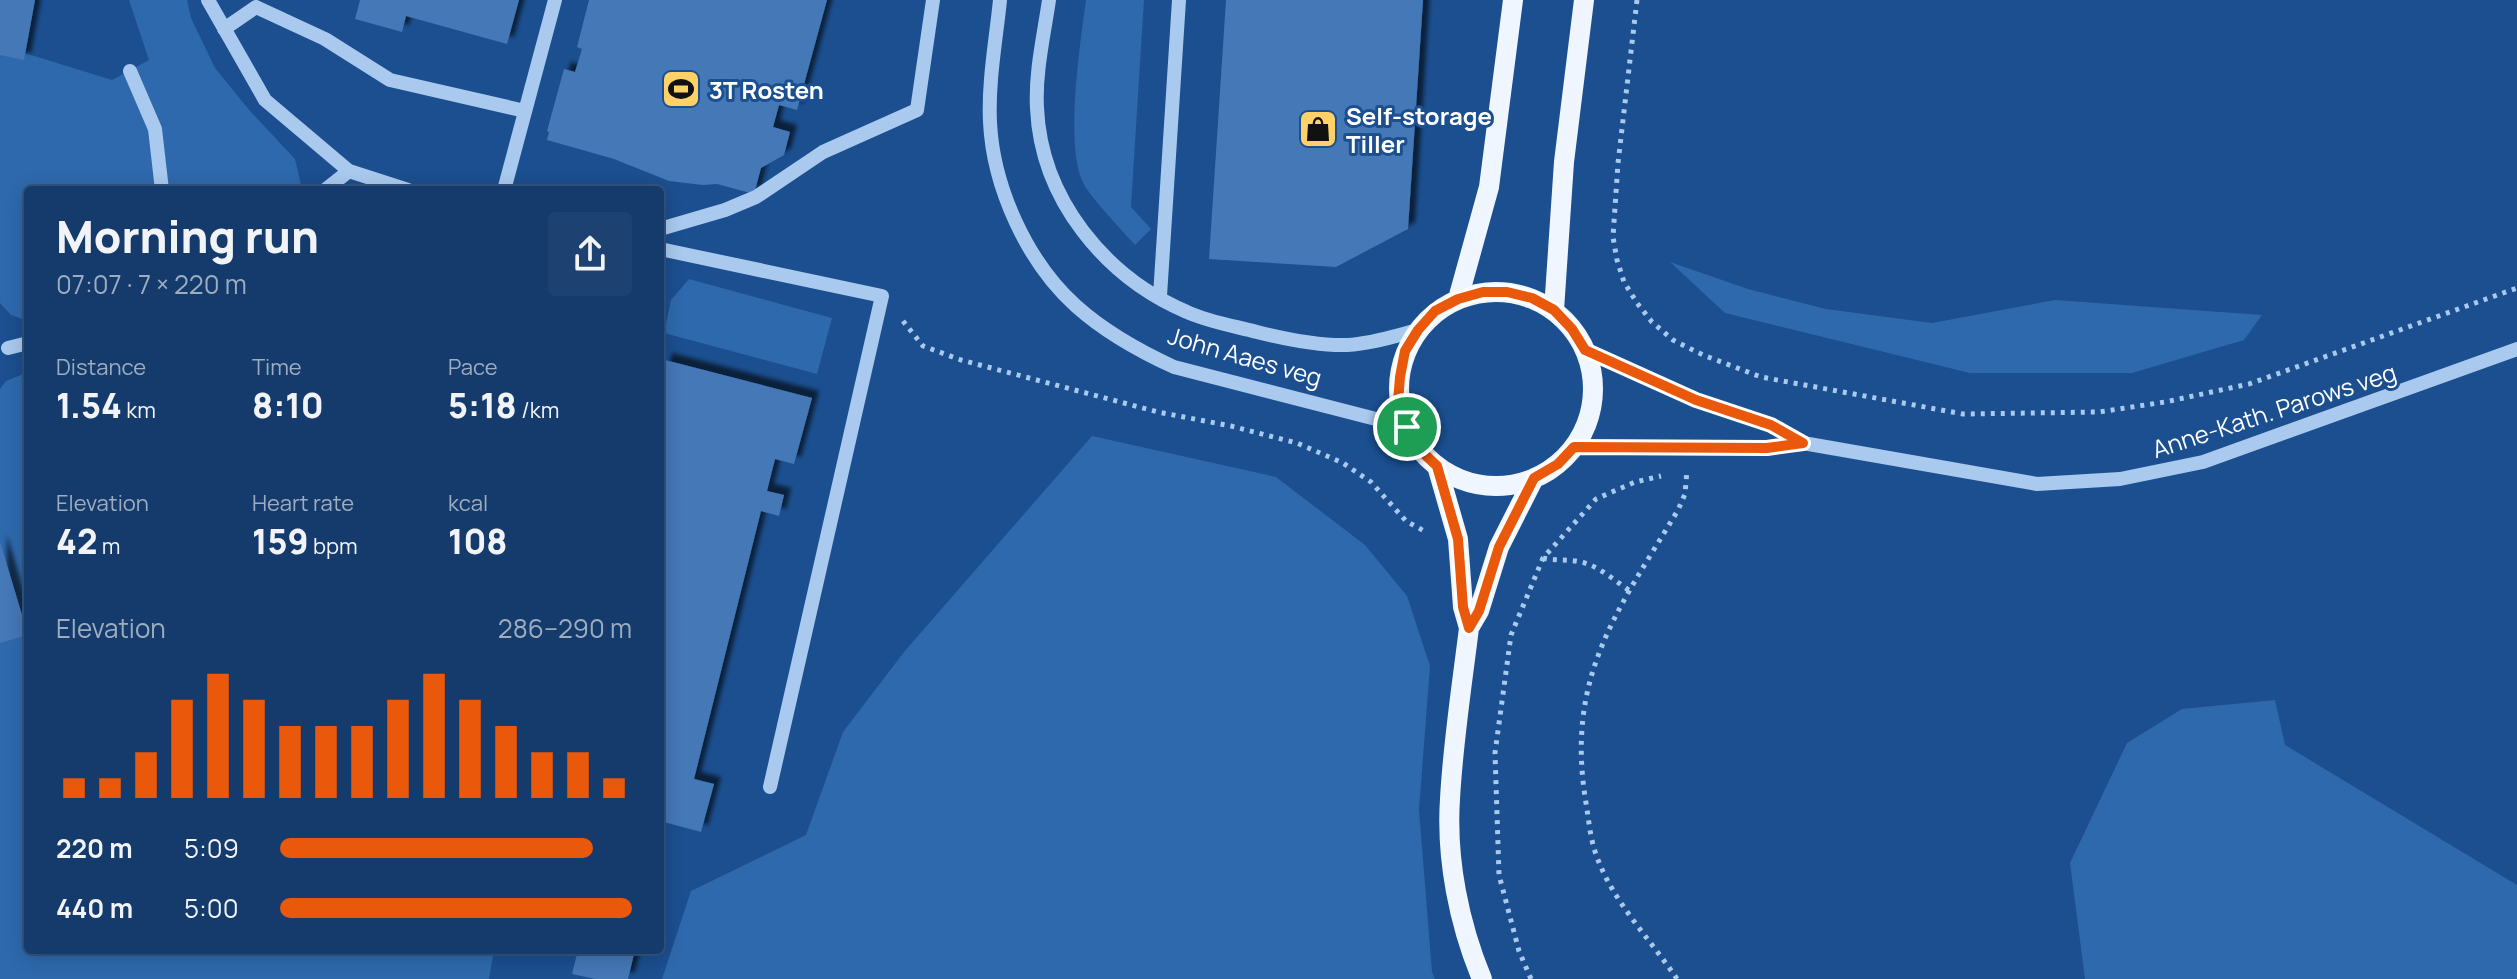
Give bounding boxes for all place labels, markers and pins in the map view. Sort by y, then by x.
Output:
sports icon: 3T Rosten [660,68,702,110]
place label: 3T Rosten [709,73,824,106]
place label: Self-storage Tiller [1346,99,1492,160]
shop icon: Self-storage Tiller [1297,108,1339,150]
pin [1373,393,1441,461]

